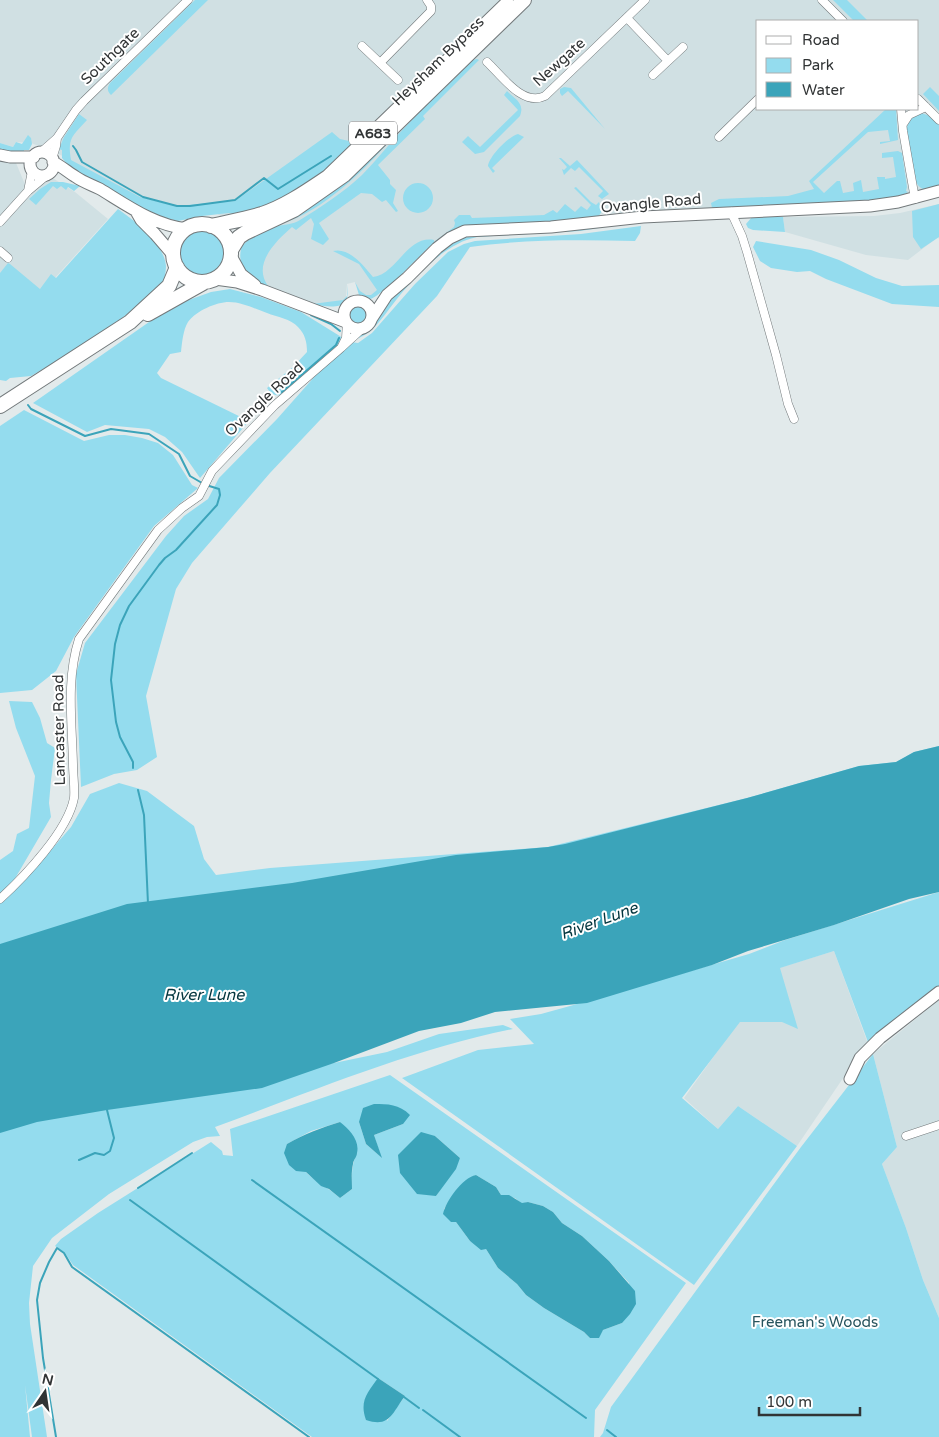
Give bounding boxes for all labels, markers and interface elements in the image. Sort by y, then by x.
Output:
street label: Heysham Bypass [388,13,488,109]
legend [756,20,919,110]
street label: Southgate [77,24,143,88]
text: Road [802,31,840,49]
street label: Newgate [529,34,589,90]
text: Park [802,56,834,74]
text: Water [802,81,845,99]
road number: A683 [349,122,397,144]
street label: Ovangle Road [600,190,702,216]
street label: Ovangle Road [221,358,307,440]
street label: Lancaster Road [49,674,69,786]
water label: River Lune [558,897,641,944]
water label: River Lune [164,985,245,1005]
park label: Freeman's Woods [752,1313,878,1331]
north arrow [20,1367,70,1417]
text: N [40,1370,55,1389]
scale bar [759,1384,860,1416]
text: 100 m [766,1393,812,1411]

